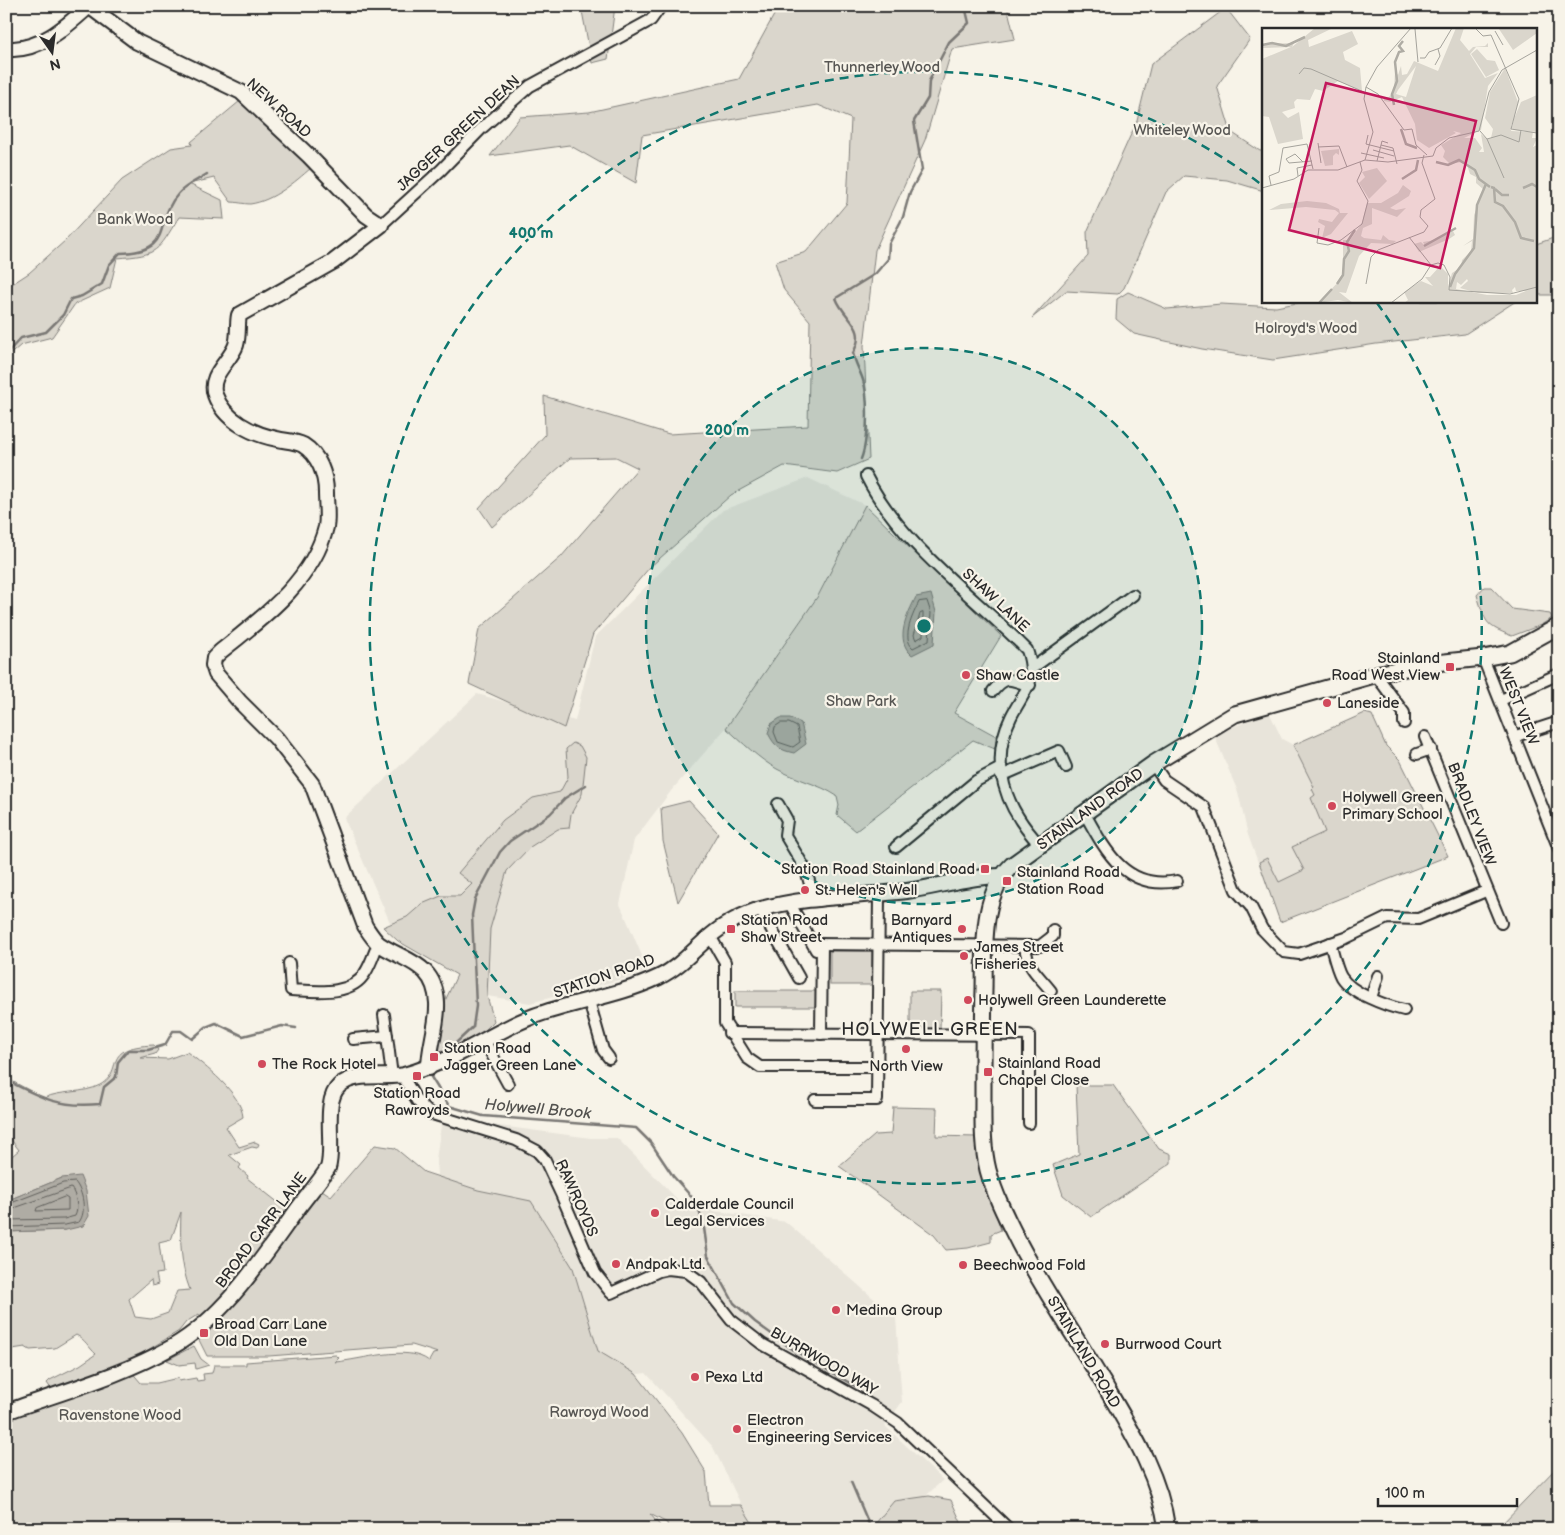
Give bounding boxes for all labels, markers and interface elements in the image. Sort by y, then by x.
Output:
north arrow [28,28,78,78]
inset map [1262,28,1538,302]
text: N [48,55,62,74]
park label: Thunnerley Wood [824,58,940,77]
street label: JAGGER GREEN DEAN [393,71,524,195]
street label: NEW ROAD [242,74,315,142]
park label: Whiteley Wood [1133,121,1231,140]
park label: Bank Wood [97,210,173,229]
text: 400 m [509,224,553,243]
park label: Holroyd's Wood [1255,319,1357,338]
text: 200 m [705,421,749,440]
street label: SHAW LANE [958,564,1033,636]
centre of rings [915,617,933,635]
place label: Stainland Road West View [1331,649,1440,685]
marker: Stainland Road West View [1444,661,1456,673]
street label: WEST VIEW [1494,664,1543,748]
place label: Shaw Castle [976,666,1059,685]
marker: Shaw Castle [960,669,972,681]
park label: Shaw Park [826,692,897,711]
place label: Laneside [1337,694,1400,713]
marker: Laneside [1321,697,1333,709]
street label: BRADLEY VIEW [1443,760,1500,869]
street label: STAINLAND ROAD [1033,764,1147,854]
place label: Holywell Green Primary School [1342,788,1444,824]
marker: Holywell Green Primary School [1326,800,1338,812]
place label: Station Road Stainland Road [781,860,975,879]
marker: Station Road Stainland Road [979,863,991,875]
place label: Stainland Road Station Road [1017,863,1120,899]
marker: Stainland Road Station Road [1001,875,1013,887]
place label: St. Helen's Well [815,881,917,900]
marker: St. Helen's Well [799,884,811,896]
place label: Station Road Shaw Street [741,911,828,947]
place label: Barnyard Antiques [891,911,953,947]
marker: Station Road Shaw Street [725,923,737,935]
marker: Barnyard Antiques [956,923,968,935]
place label: James Street Fisheries [974,938,1064,974]
street label: STATION ROAD [551,950,657,1003]
marker: James Street Fisheries [958,950,970,962]
place label: Holywell Green Launderette [978,991,1167,1010]
marker: Holywell Green Launderette [962,994,974,1006]
district label: HOLYWELL GREEN [841,1019,1019,1040]
place label: Station Road Jagger Green Lane [444,1039,577,1075]
marker: North View [900,1043,912,1055]
marker: Station Road Jagger Green Lane [428,1051,440,1063]
place label: Stainland Road Chapel Close [998,1054,1101,1090]
place label: The Rock Hotel [272,1055,376,1074]
place label: North View [869,1057,943,1076]
marker: The Rock Hotel [256,1058,268,1070]
marker: Stainland Road Chapel Close [982,1066,994,1078]
marker: Station Road Rawroyds [411,1070,423,1082]
place label: Station Road Rawroyds [373,1084,461,1120]
water label: Holywell Brook [484,1095,593,1124]
street label: RAWROYDS [551,1157,602,1240]
street label: BROAD CARR LANE [212,1168,311,1292]
place label: Calderdale Council Legal Services [665,1195,794,1231]
marker: Calderdale Council Legal Services [649,1207,661,1219]
place label: Andpak Ltd. [626,1255,705,1274]
place label: Beechwood Fold [973,1256,1086,1275]
marker: Andpak Ltd. [610,1258,622,1270]
marker: Beechwood Fold [957,1259,969,1271]
street label: STAINLAND ROAD [1043,1293,1125,1412]
place label: Medina Group [846,1301,943,1320]
marker: Medina Group [830,1304,842,1316]
place label: Broad Carr Lane Old Dan Lane [214,1315,327,1351]
street label: BURRWOOD WAY [767,1323,881,1400]
marker: Broad Carr Lane Old Dan Lane [198,1327,210,1339]
place label: Burrwood Court [1115,1335,1222,1354]
marker: Burrwood Court [1099,1338,1111,1350]
place label: Pexa Ltd [705,1368,763,1387]
marker: Pexa Ltd [689,1371,701,1383]
park label: Rawroyd Wood [549,1403,649,1422]
park label: Ravenstone Wood [59,1406,181,1425]
place label: Electron Engineering Services [747,1411,893,1447]
marker: Electron Engineering Services [731,1423,743,1435]
scale bar [1378,1475,1516,1507]
text: 100 m [1385,1484,1425,1503]

